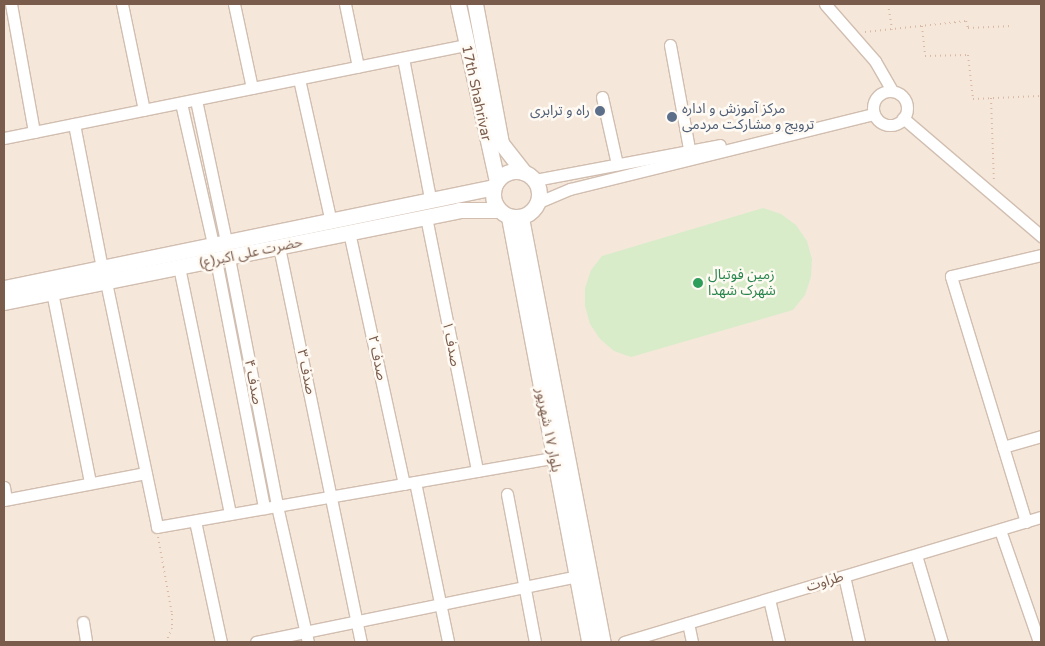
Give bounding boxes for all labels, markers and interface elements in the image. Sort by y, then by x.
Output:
street label: 17th Shahrivar [458,43,494,143]
place label: مرکز آموزش و اداره ترویج و مشارکت مردمی [682,101,814,134]
place label: راه و ترابری [530,103,590,119]
marker: راه و ترابری [594,105,606,117]
marker: مرکز آموزش و اداره ترویج و مشارکت مردمی [666,111,678,123]
street label: حضرت علی اکبر(ع) [198,234,304,272]
place label: زمین فوتبال شهرک شهدا [708,267,776,300]
marker: زمین فوتبال شهرک شهدا [692,277,704,289]
street label: صدف ۱ [438,320,464,368]
street label: صدف ۲ [364,334,390,382]
street label: صدف ۳ [293,348,319,396]
street label: صدف ۴ [240,358,266,406]
street label: بلوار ۱۷ شهریور [532,386,564,474]
street label: طراوت [804,568,846,596]

